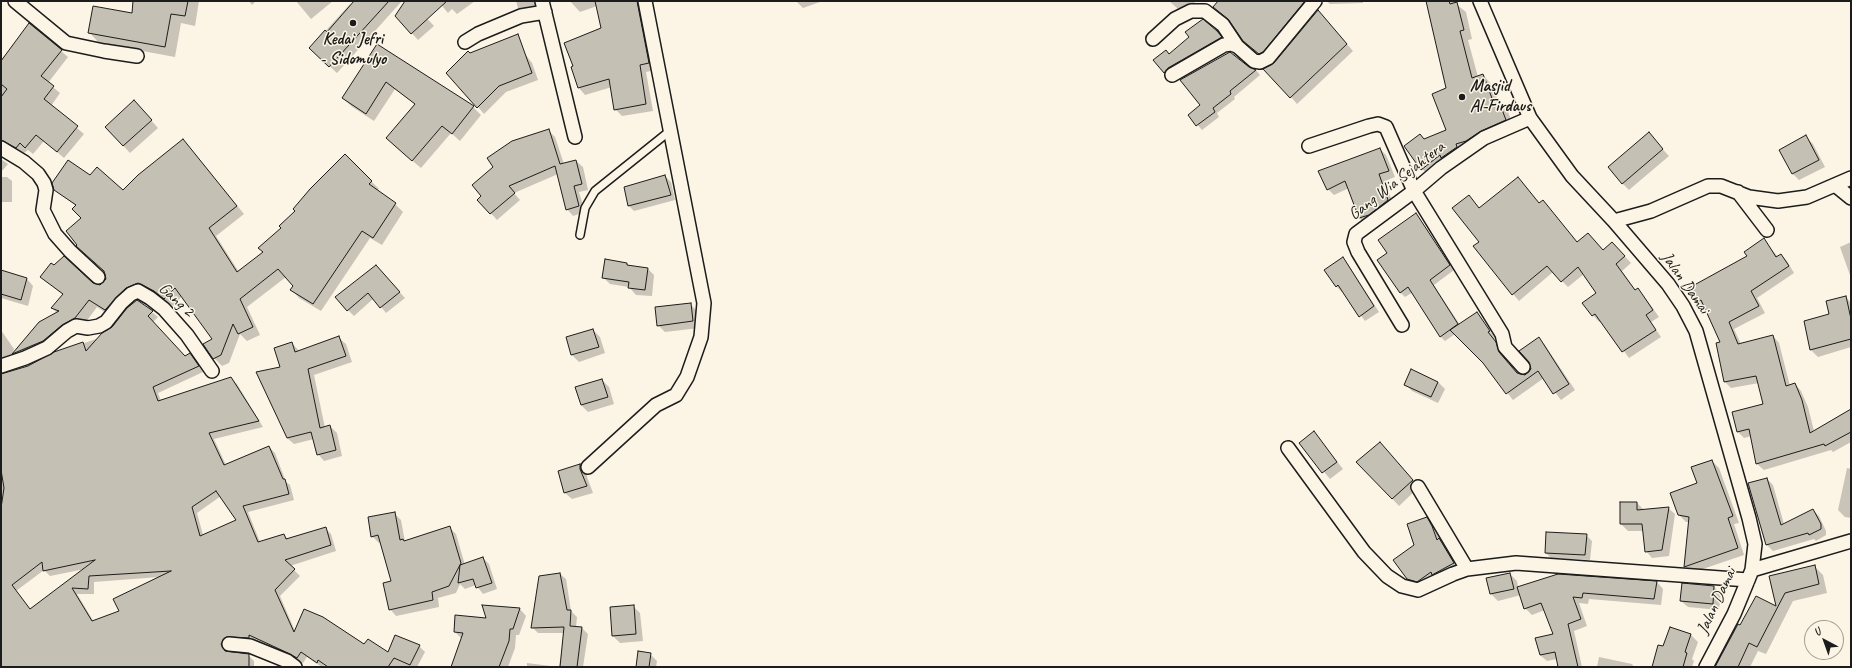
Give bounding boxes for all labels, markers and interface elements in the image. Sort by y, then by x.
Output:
marker: Kedai Jefri - Sidomulyo [348,18,358,28]
place label: Kedai Jefri - Sidomulyo [320,30,386,70]
place label: Masjid Al-Firdaus [1470,77,1531,117]
marker: Masjid Al-Firdaus [1457,92,1467,102]
street label: Gang Wia Sejahtera [1345,137,1449,225]
street label: Jalan Damai [1656,248,1714,318]
street label: Gang 2 [154,279,198,321]
street label: Jalan Damai [1693,565,1741,637]
north arrow [1804,620,1844,660]
text: U [1810,625,1823,639]

